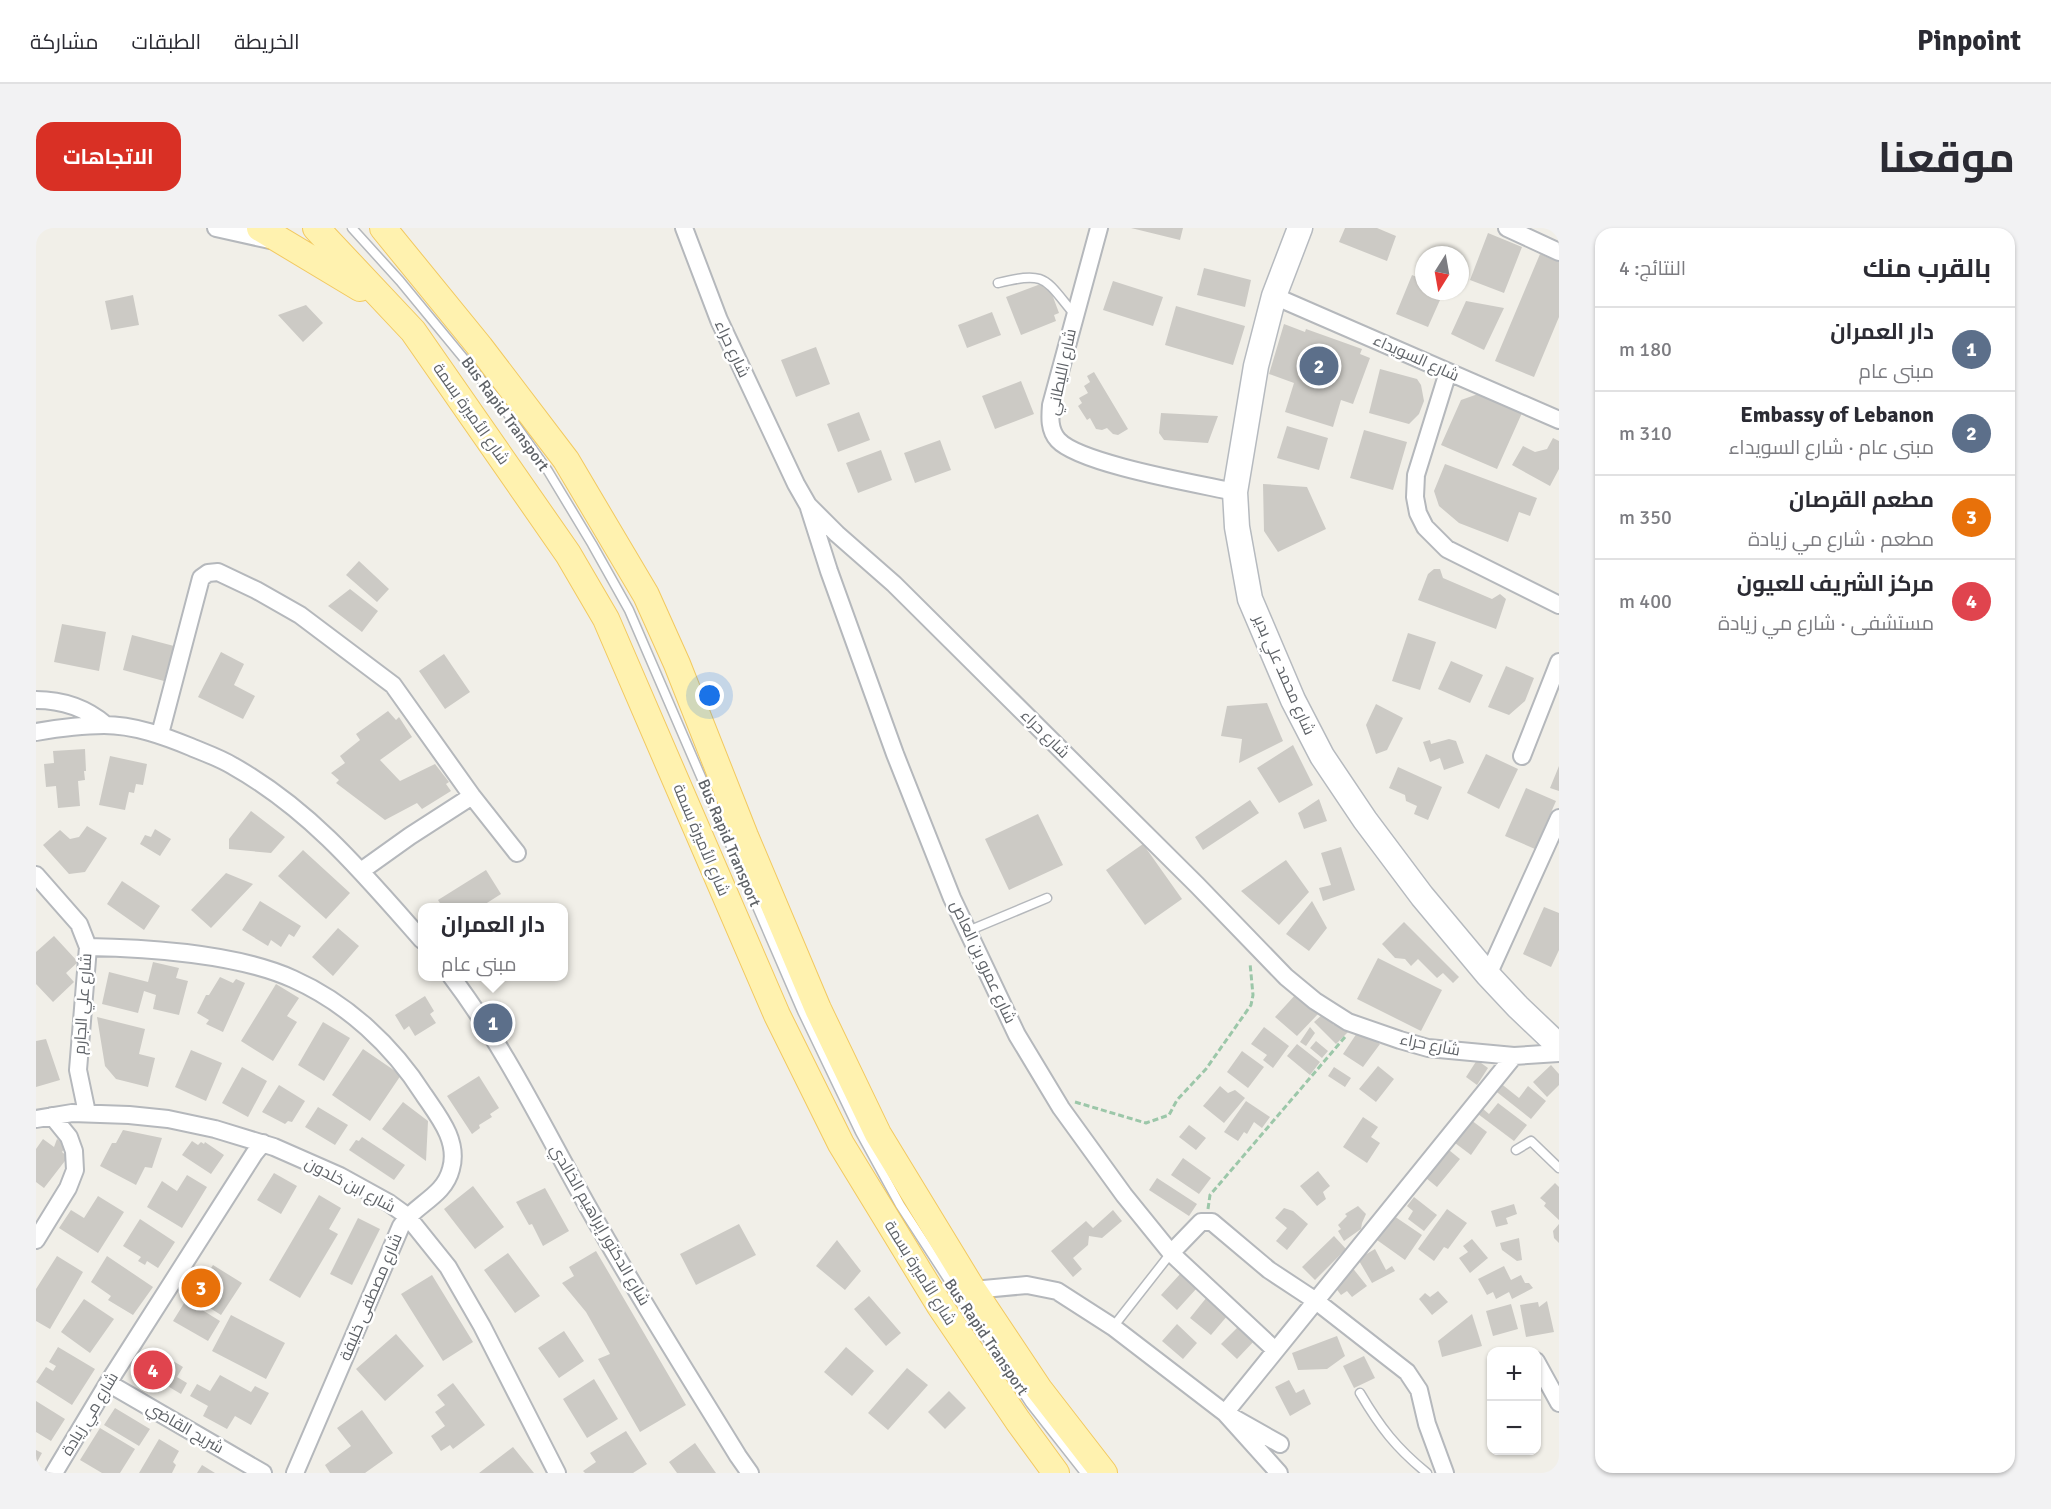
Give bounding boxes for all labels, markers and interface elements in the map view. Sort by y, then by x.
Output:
text: Pinpoint [1917,24,2021,58]
text: مشاركة [30,29,99,55]
text: الطبقات [132,29,201,55]
text: الخريطة [234,29,300,55]
button: الاتجاهات [36,122,181,191]
text: موقعنا [1878,133,2015,184]
north arrow [1415,246,1469,300]
text: بالقرب منك [1863,253,1991,285]
text: النتائج: 4 [1619,256,1686,281]
street label: شارع حراء [709,317,754,381]
text: دار العمران [1830,318,1934,345]
street label: شارع الليطاني [1043,327,1084,418]
street label: شارع السويداء [1369,330,1462,387]
text: 180 m [1619,337,1672,362]
text: 1 [1966,337,1977,362]
pin: 2 [1300,344,1338,388]
street label: Bus Rapid Transport [457,353,553,475]
street label: شارع الأميرة بسمة [428,359,514,469]
text: مبنى عام [1858,359,1934,384]
text: Embassy of Lebanon [1740,401,1934,428]
text: 310 m [1619,421,1672,446]
text: 2 [1966,421,1977,446]
text: مبنى عام · شارع السويداء [1728,435,1934,460]
text: مطعم القرصان [1789,486,1934,513]
text: 350 m [1619,505,1672,530]
text: 3 [1966,505,1977,530]
text: مطعم · شارع مي زيادة [1748,527,1934,552]
text: مركز الشريف للعيون [1737,570,1934,597]
text: 400 m [1619,589,1672,614]
text: 4 [1966,589,1977,614]
street label: شارع محمد علي بدير [1245,611,1319,739]
text: مستشفى · شارع مي زيادة [1718,611,1934,636]
your location [695,681,724,710]
street label: شارع حراء [1016,705,1074,763]
street label: Bus Rapid Transport [693,776,765,910]
street label: شارع الأميرة بسمة [667,781,734,899]
street label: شارع عمرو بن العاص [945,897,1020,1027]
popup [418,903,568,981]
text: دار العمران [441,911,545,938]
text: مبنى عام [441,952,517,977]
street label: شارع علي الجارم [69,953,100,1056]
pin: 1 [474,1000,512,1046]
street label: شارع حراء [1398,1029,1462,1062]
street label: شارع الدكتور إبراهيم الخالدي [543,1141,654,1311]
street label: شارع ابن خلدون [301,1153,399,1218]
street label: شارع الأميرة بسمة [879,1217,960,1330]
street label: شارع مصطفى خليفة [335,1230,408,1364]
pin: 3 [182,1266,220,1310]
street label: Bus Rapid Transport [939,1275,1033,1400]
map controls [1487,1347,1541,1455]
button: + [1487,1347,1541,1401]
pin: 4 [134,1348,172,1392]
street label: شارع مي زيادة [57,1369,125,1461]
street label: شريح القاضي [142,1398,227,1460]
button: − [1487,1401,1541,1455]

